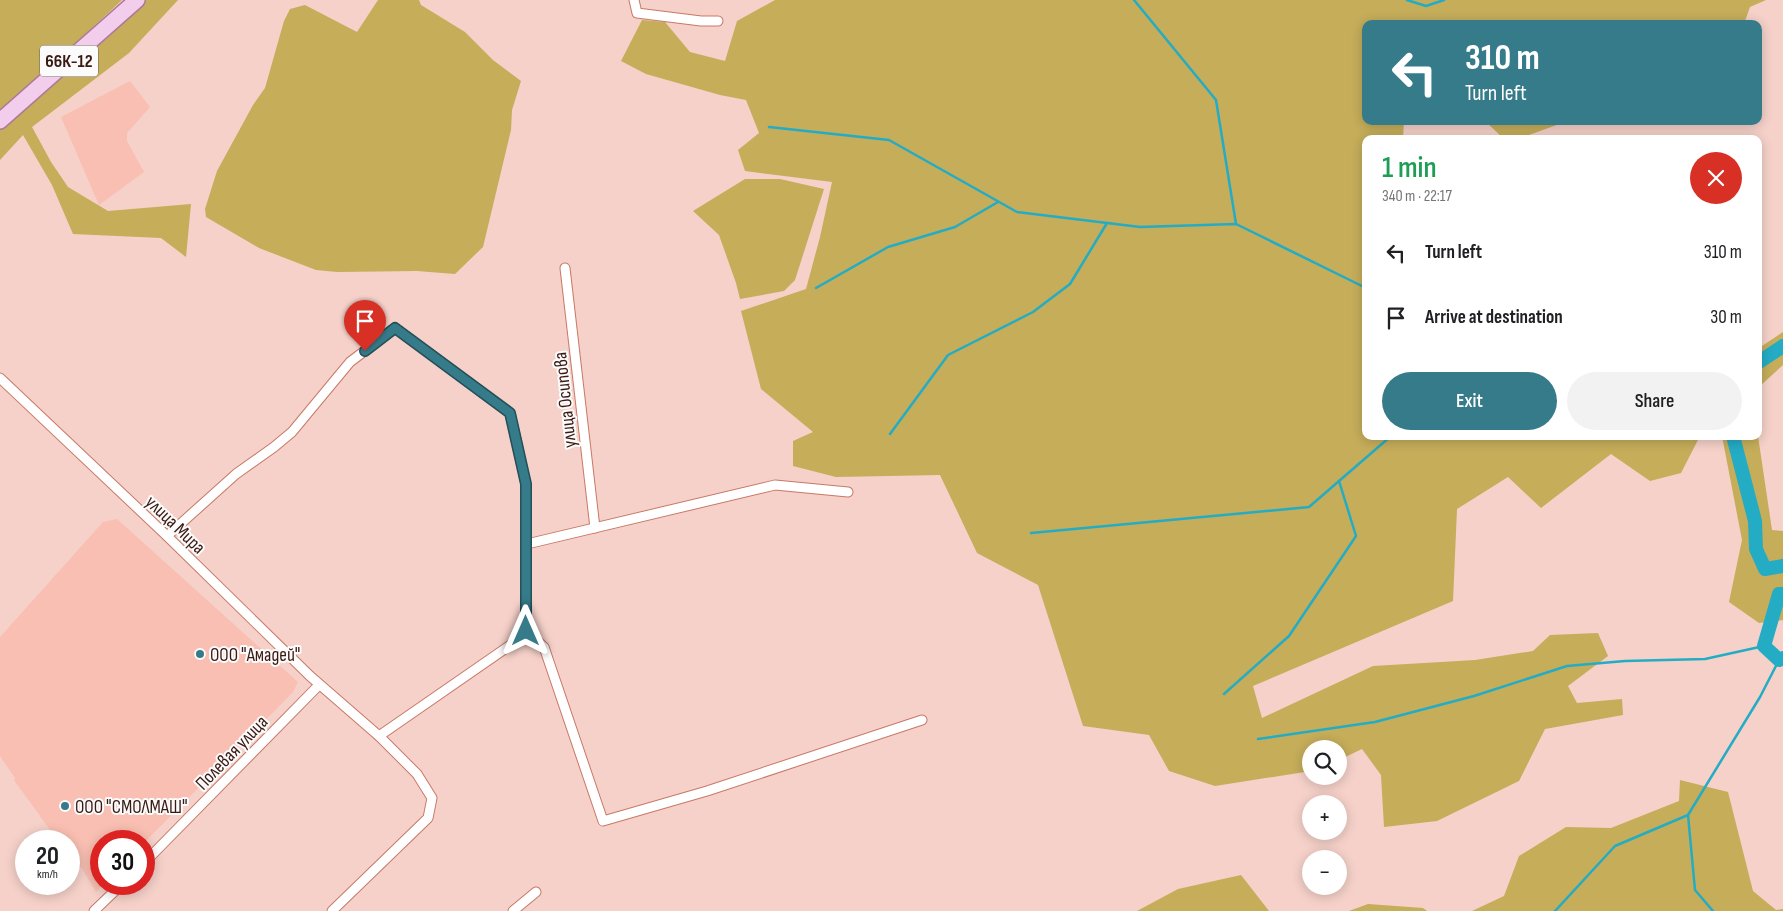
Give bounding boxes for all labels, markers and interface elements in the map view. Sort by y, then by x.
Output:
text: 310 m [1465,37,1540,80]
icon: left [1382,40,1447,105]
road number: 66К-12 [40,46,98,76]
text: Turn left [1465,80,1527,107]
text: 1 min [1382,150,1437,186]
button: close [1690,152,1742,204]
text: 340 m · 22:17 [1382,187,1452,206]
icon: left [1382,239,1410,267]
text: Turn left [1425,241,1482,264]
text: 310 m [1704,241,1742,264]
pin [344,300,386,351]
icon: arrive [1382,304,1410,332]
text: Arrive at destination [1425,306,1563,329]
text: 30 m [1710,306,1742,329]
icon: arrive [351,307,379,335]
street label: улица Осипова [549,351,582,449]
button: Exit [1382,372,1557,430]
button: Share [1567,372,1742,430]
street label: улица Мира [140,491,210,559]
position arrow [499,604,551,656]
place label: ООО "Амадей" [210,644,300,667]
marker: ООО "Амадей" [194,648,206,660]
street label: Полевая улица [191,711,273,795]
map controls [1302,740,1347,895]
button: search [1302,740,1347,785]
button: + [1302,795,1347,840]
place label: ООО "СМОЛМАШ" [75,796,187,819]
marker: ООО "СМОЛМАШ" [59,800,71,812]
speed limit sign: 30 [90,830,155,895]
text: 20 [36,841,59,872]
button: − [1302,850,1347,895]
text: km/h [37,867,58,882]

